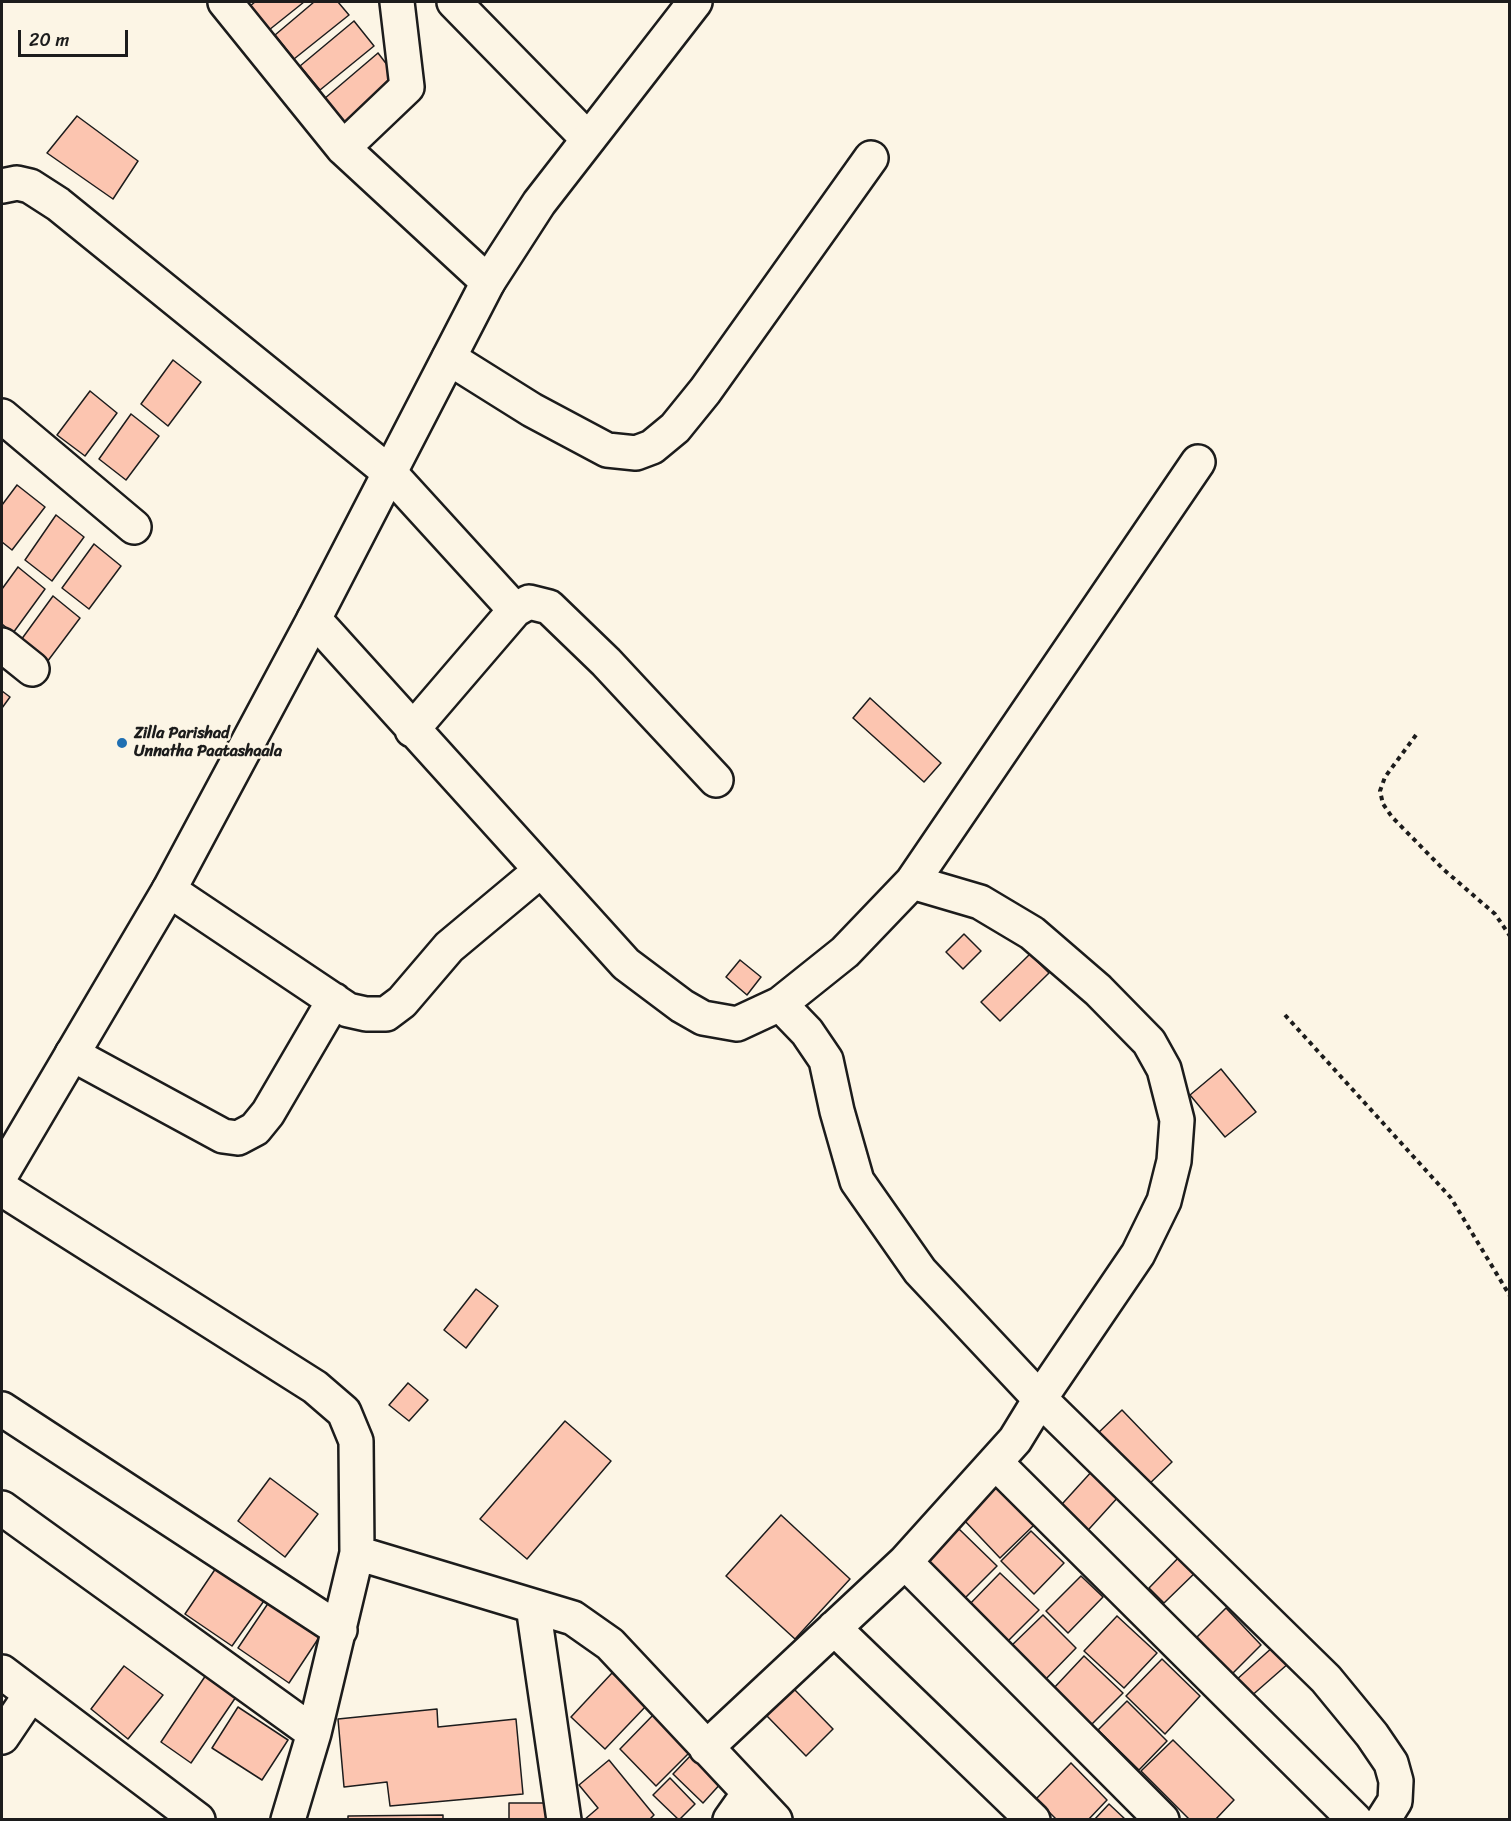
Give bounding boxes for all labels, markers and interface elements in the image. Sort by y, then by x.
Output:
scale bar [21,18,130,56]
text: 20 m [29,24,69,56]
place label: Zilla Parishad Unnatha Paatashaala [134,724,282,762]
marker: Zilla Parishad Unnatha Paatashaala [115,736,129,750]

